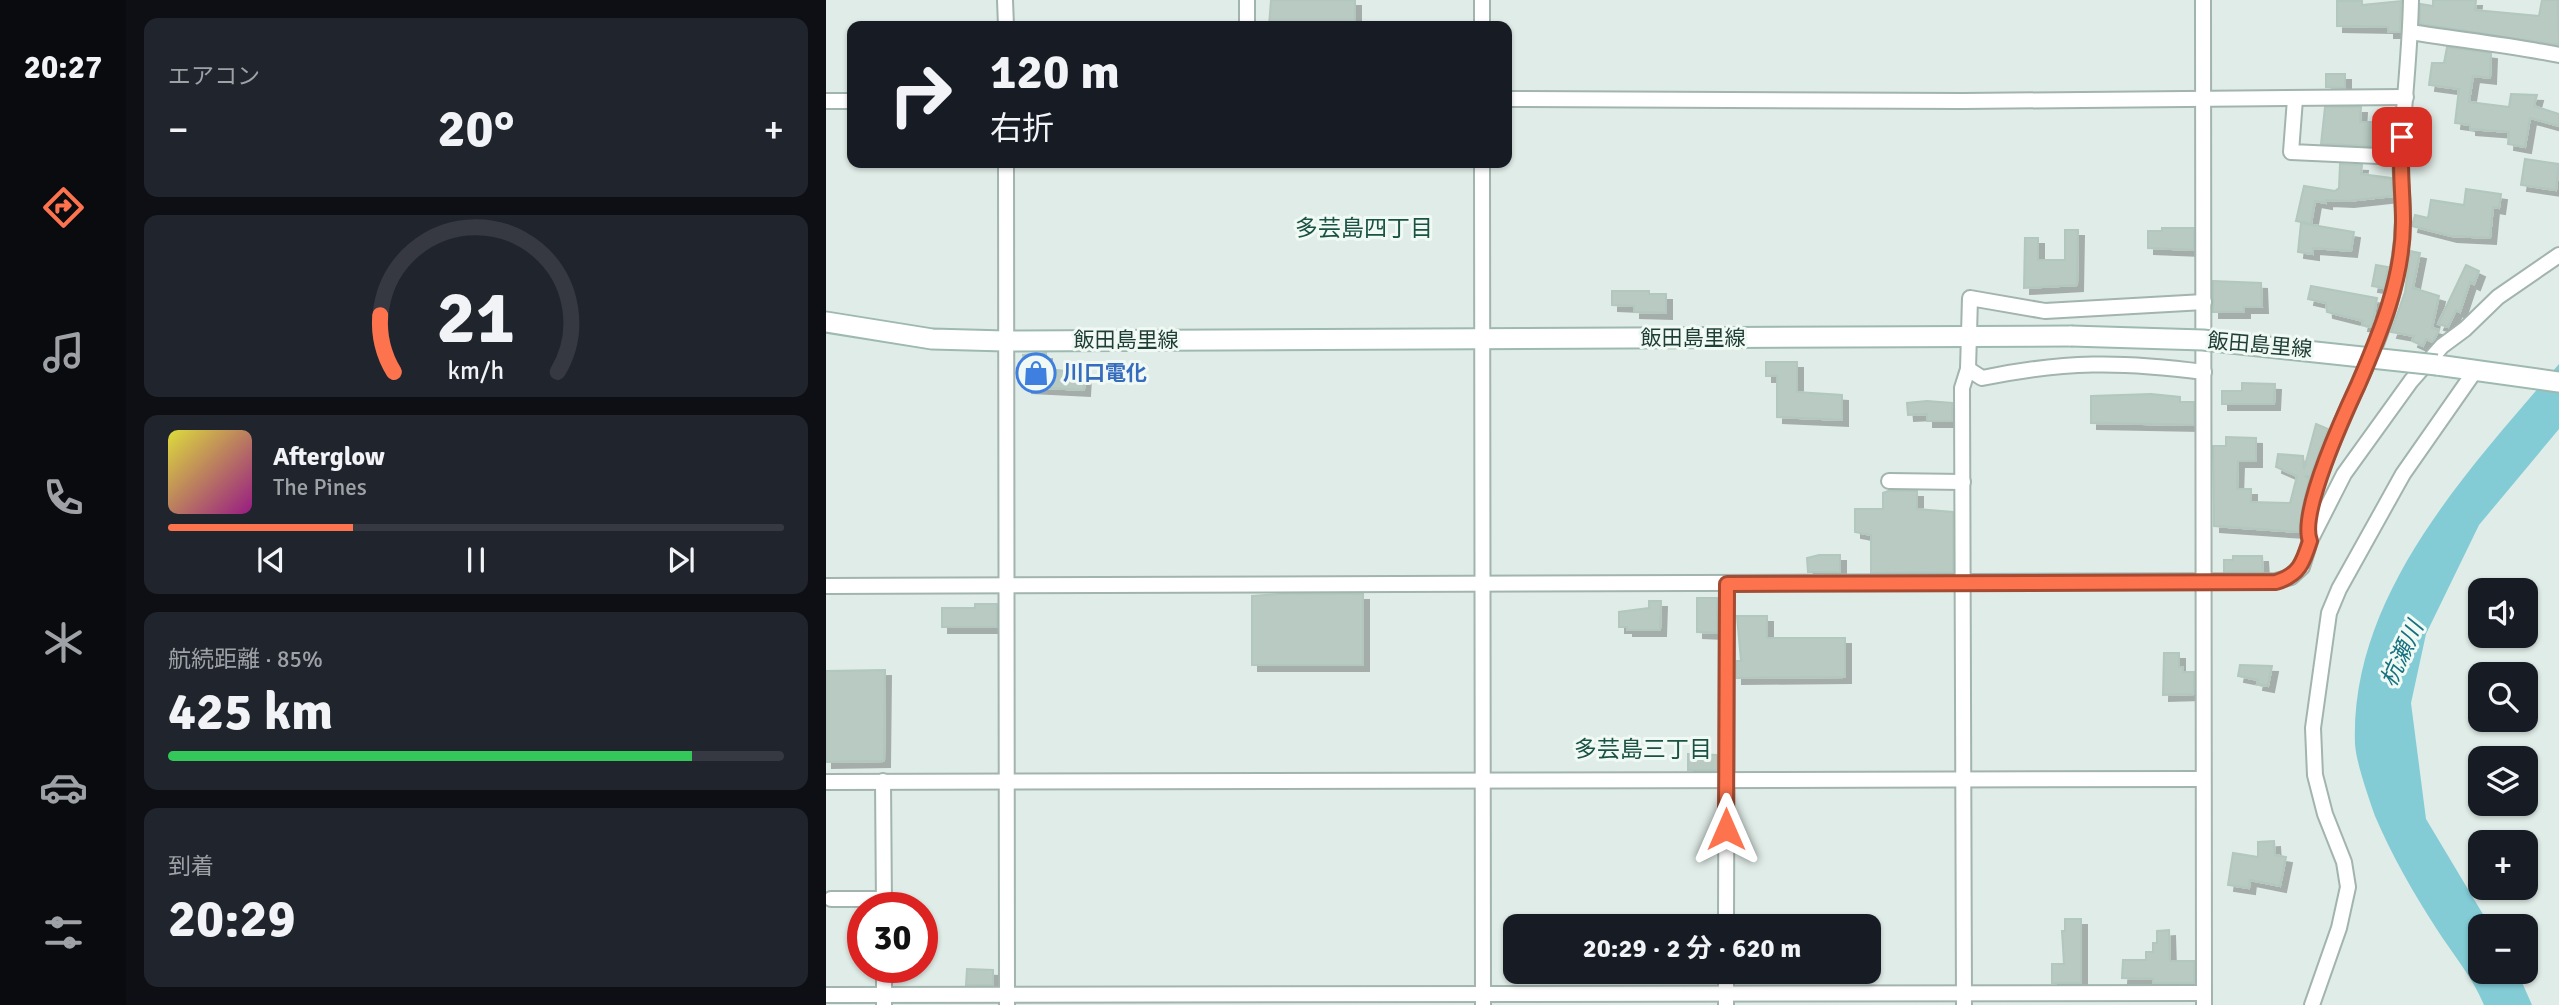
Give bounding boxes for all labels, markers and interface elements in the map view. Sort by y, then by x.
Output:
text: 120 m [990,42,1120,102]
text: 20:27 [24,48,102,87]
icon: right [875,49,966,140]
text: エアコン [168,62,260,91]
text: 20° [438,97,514,161]
text: − [168,106,189,153]
text: + [763,106,784,153]
pin [2372,107,2432,167]
text: 右折 [990,109,1054,148]
icon: arrive [2383,118,2421,156]
icon: directions [39,183,88,232]
district label: 多芸島四丁目 [1295,214,1433,243]
text: 21 [437,274,515,363]
street label: 飯田島里線 [1641,325,1746,351]
street label: 飯田島里線 [1074,327,1179,353]
street label: 飯田島里線 [2207,327,2313,363]
icon: music [39,328,88,377]
shop icon: 川口電化 [1015,352,1057,394]
text: km/h [448,355,504,386]
place label: 川口電化 [1063,360,1147,386]
text: Afterglow [273,441,385,473]
icon: phone [39,473,88,522]
text: The Pines [273,473,367,502]
icon: previous [252,541,290,579]
icon: pause [457,541,495,579]
icon: next [662,541,700,579]
map controls [2468,578,2538,984]
button: sound [2468,578,2538,648]
water label: 杭瀬川 [2374,614,2431,691]
icon: climate [39,618,88,667]
text: 航続距離 · 85% [168,645,323,674]
button: search [2468,662,2538,732]
text: 425 km [168,680,333,744]
district label: 多芸島三丁目 [1574,735,1712,764]
button: layers [2468,746,2538,816]
icon: car [39,763,88,812]
position arrow [1689,792,1763,866]
button: + [2468,830,2538,900]
text: 到着 [168,852,214,881]
text: 20:29 [168,887,296,951]
speed limit sign: 30 [847,892,938,983]
icon: filters [39,908,88,957]
button: − [2468,914,2538,984]
text: 20:29 · 2 分 · 620 m [1583,933,1801,965]

